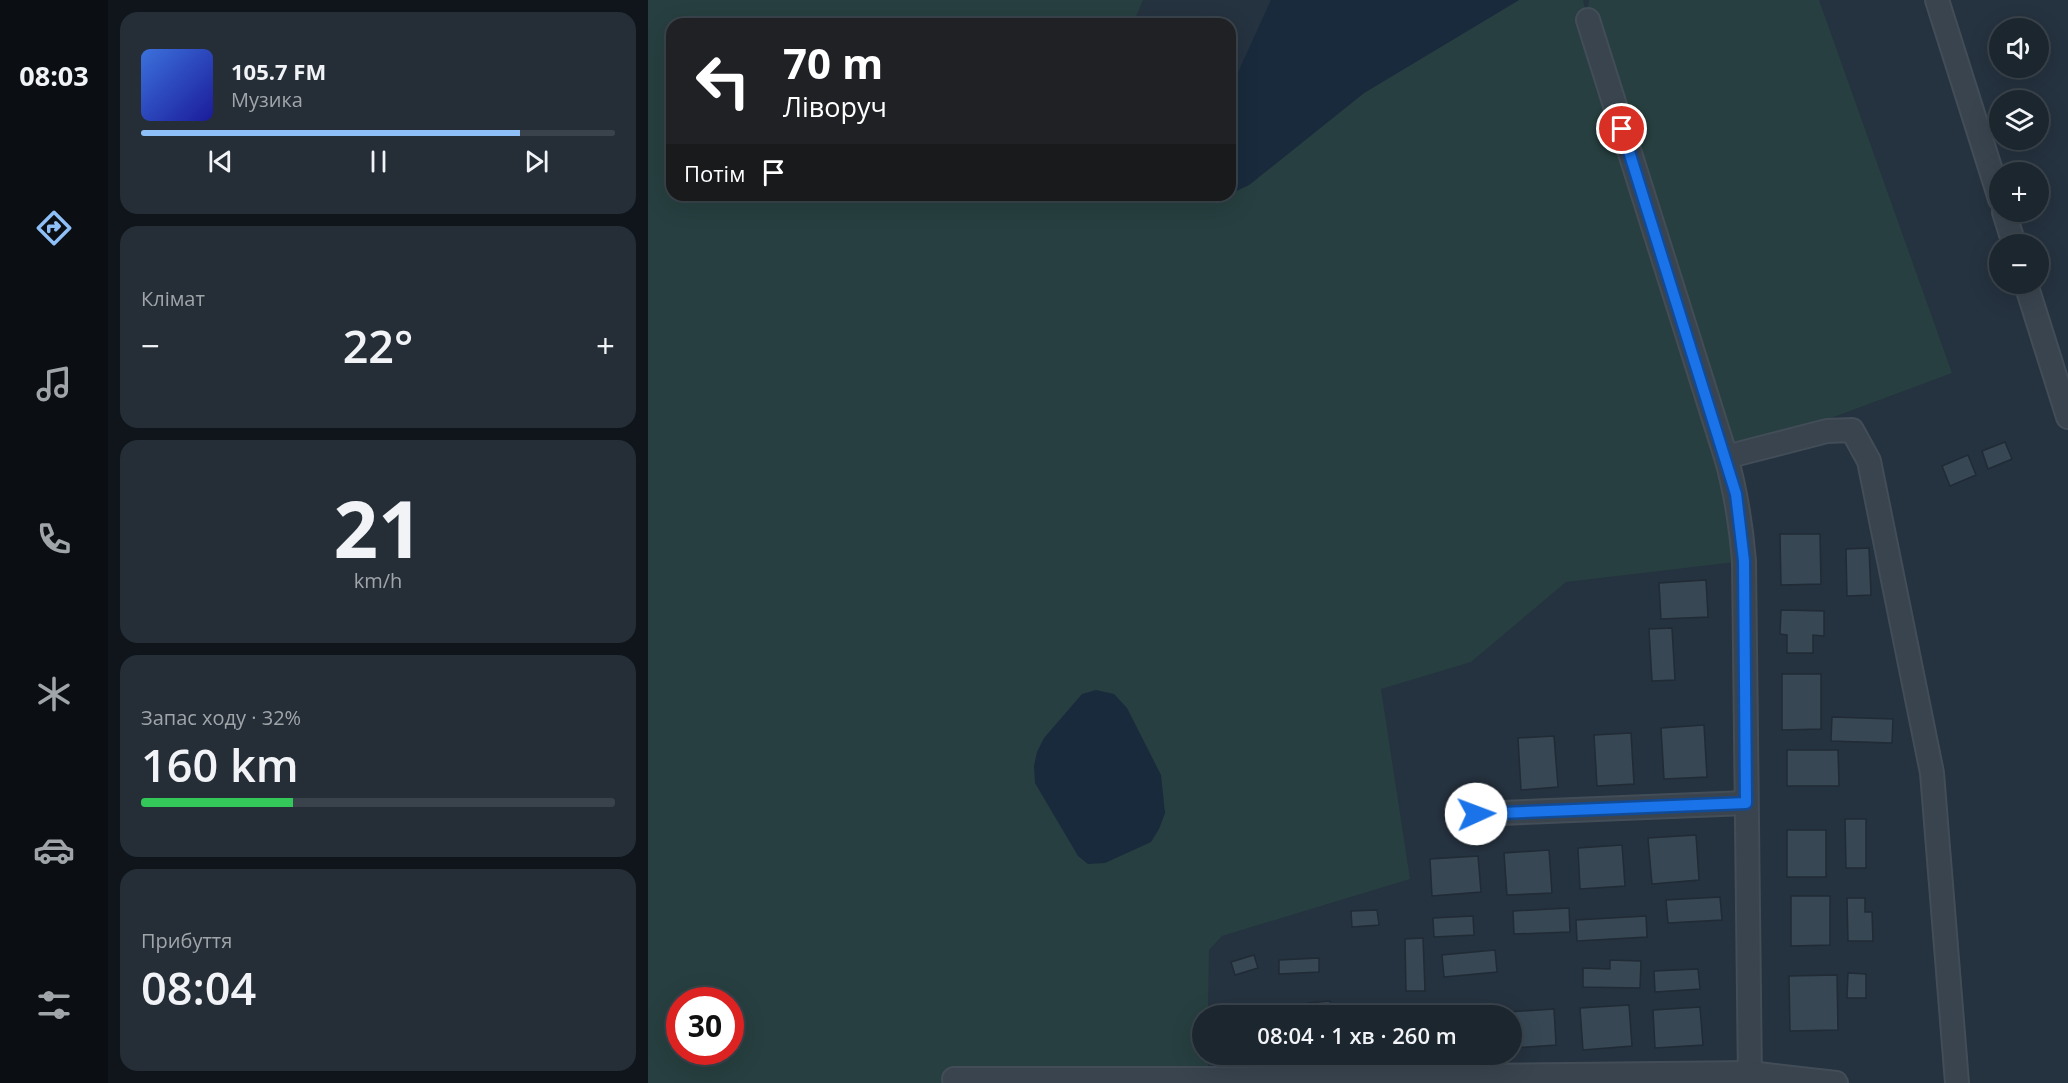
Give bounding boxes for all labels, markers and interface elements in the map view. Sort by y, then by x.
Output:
map controls [1989,18,2049,294]
button: sound [1989,18,2049,78]
text: 70 m [783,34,883,91]
icon: left [684,42,762,120]
text: 105.7 FM [231,56,326,86]
text: 08:03 [19,57,89,94]
text: Музика [231,86,303,113]
text: Ліворуч [783,88,887,125]
button: layers [1989,90,2049,150]
pin [1596,103,1647,154]
icon: arrive [1605,112,1638,145]
icon: previous [204,145,237,178]
icon: pause [362,145,395,178]
icon: next [520,145,553,178]
icon: arrive [757,156,790,189]
text: Потім [684,158,745,188]
button: + [1989,162,2049,222]
icon: directions [33,207,75,249]
button: − [1989,234,2049,294]
text: Клімат [141,285,205,312]
text: 22° [343,315,413,376]
text: − [141,323,160,368]
text: + [596,323,615,368]
icon: music [33,363,75,405]
text: 21 [333,475,423,581]
icon: phone [33,518,75,560]
text: km/h [354,567,402,594]
icon: climate [33,673,75,715]
text: Запас ходу · 32% [141,704,301,731]
text: 160 km [141,734,299,795]
position arrow [1444,782,1508,846]
icon: car [33,829,75,871]
text: Прибуття [141,927,232,954]
text: 08:04 [141,957,256,1018]
icon: filters [33,984,75,1026]
speed limit sign: 30 [666,987,744,1065]
text: 08:04 · 1 хв · 260 m [1257,1020,1457,1050]

